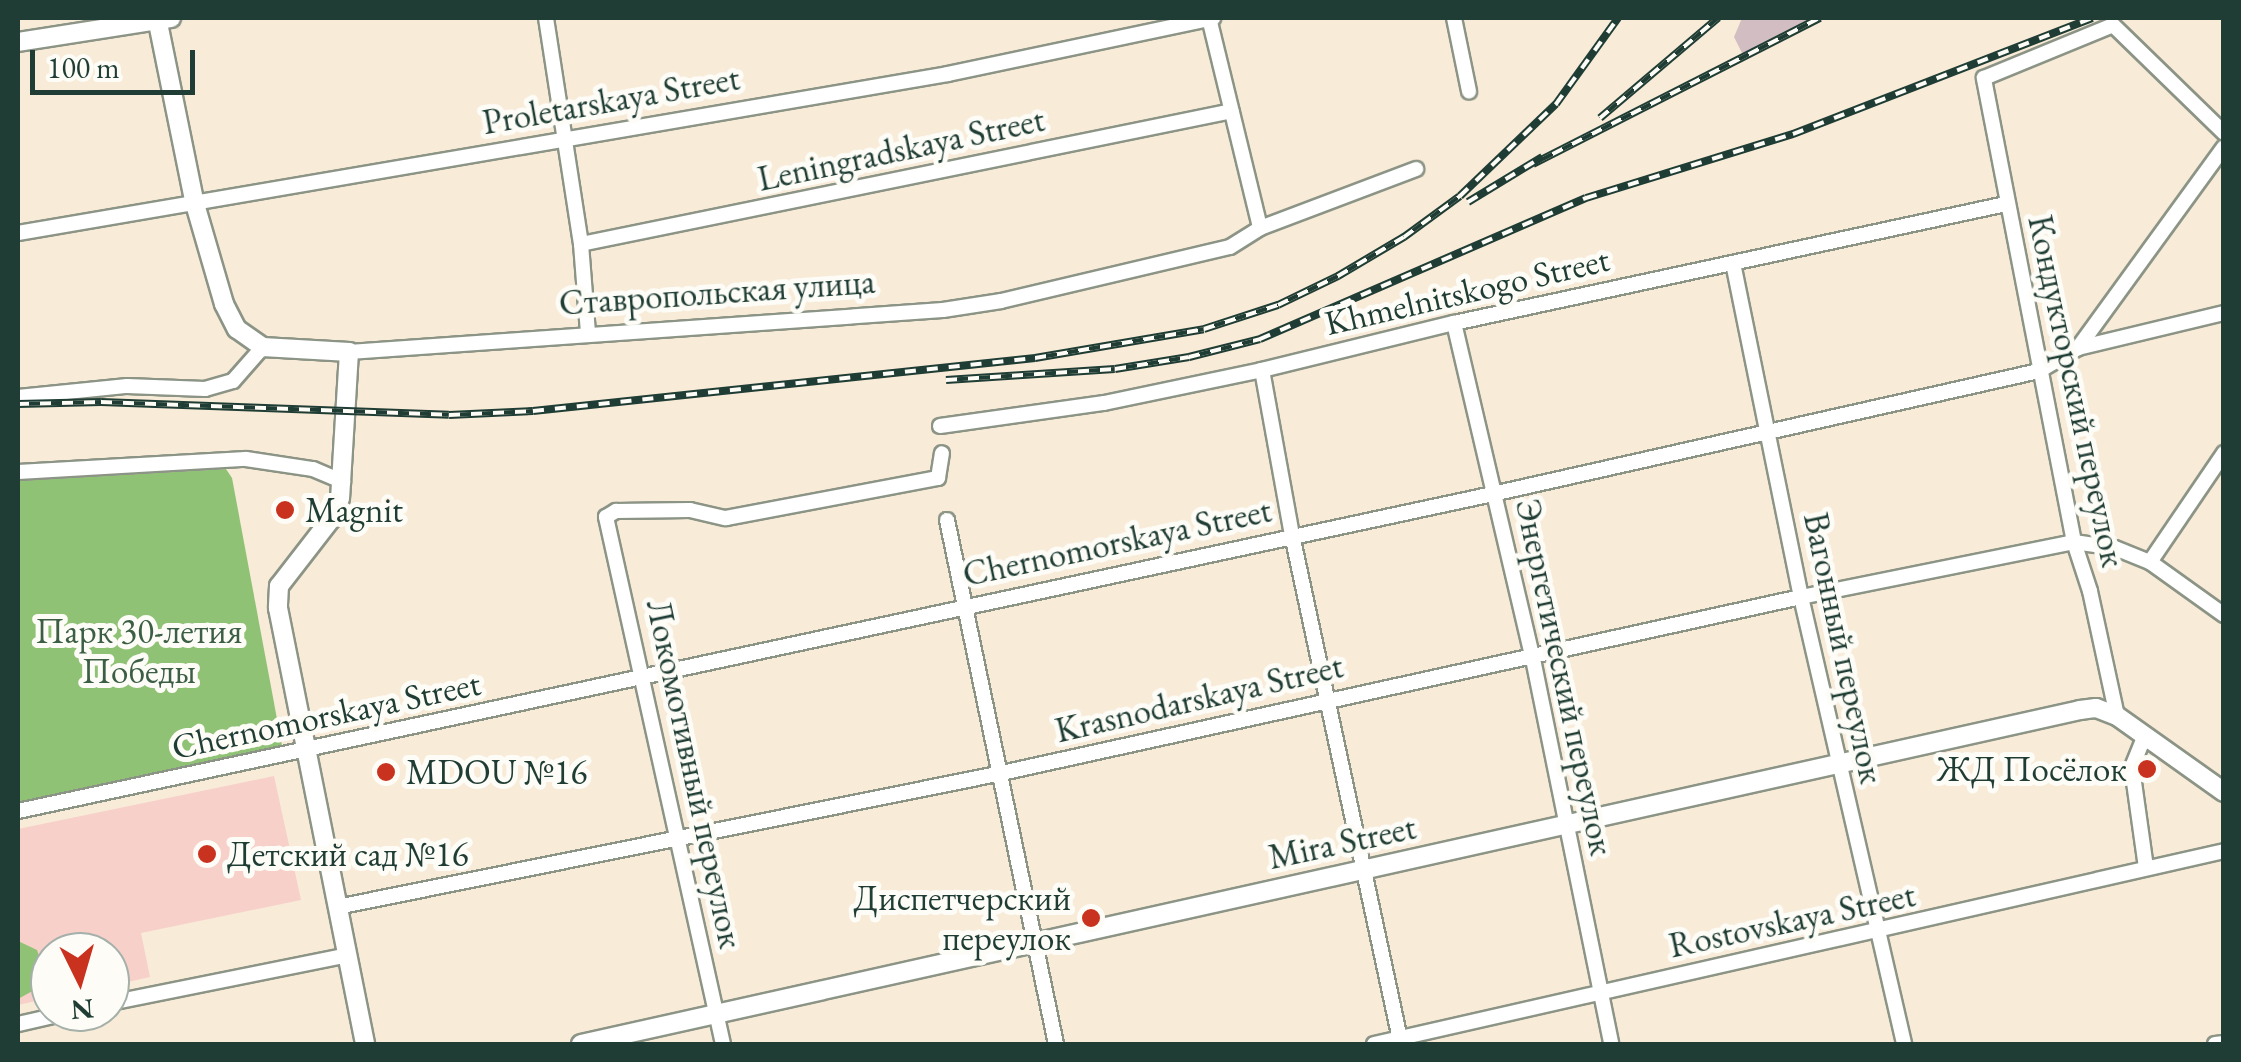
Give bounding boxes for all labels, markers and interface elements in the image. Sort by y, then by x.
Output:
scale bar [35,30,200,92]
text: 100 m [47,48,120,87]
street label: Proletarskaya Street [479,57,743,143]
street label: Leningradskaya Street [754,98,1048,200]
street label: Кондукторский переулок [2019,211,2135,571]
street label: Khmelnitskogo Street [1321,238,1613,344]
street label: Ставропольская улица [558,260,876,324]
place label: Magnit [305,489,403,531]
street label: Chernomorskaya Street [959,489,1275,595]
street label: Энергетический переулок [1507,495,1623,859]
marker: Magnit [274,499,296,521]
street label: Вагонный переулок [1795,509,1893,787]
street label: Локомотивный переулок [637,596,753,952]
park label: Парк 30-летия Победы [36,610,242,692]
street label: Krasnodarskaya Street [1051,644,1347,752]
street label: Chernomorskaya Street [168,662,484,768]
place label: ЖД Посёлок [1937,748,2127,790]
place label: MDOU №16 [406,751,587,793]
marker: ЖД Посёлок [2136,758,2158,780]
marker: MDOU №16 [375,761,397,783]
street label: Mira Street [1264,806,1420,878]
place label: Детский сад №16 [227,833,469,875]
marker: Детский сад №16 [196,843,218,865]
street label: Rostovskaya Street [1665,873,1919,967]
place label: Диспетчерский переулок [854,877,1071,959]
marker: Диспетчерский переулок [1080,907,1102,929]
north arrow [30,932,130,1032]
text: N [70,991,95,1029]

